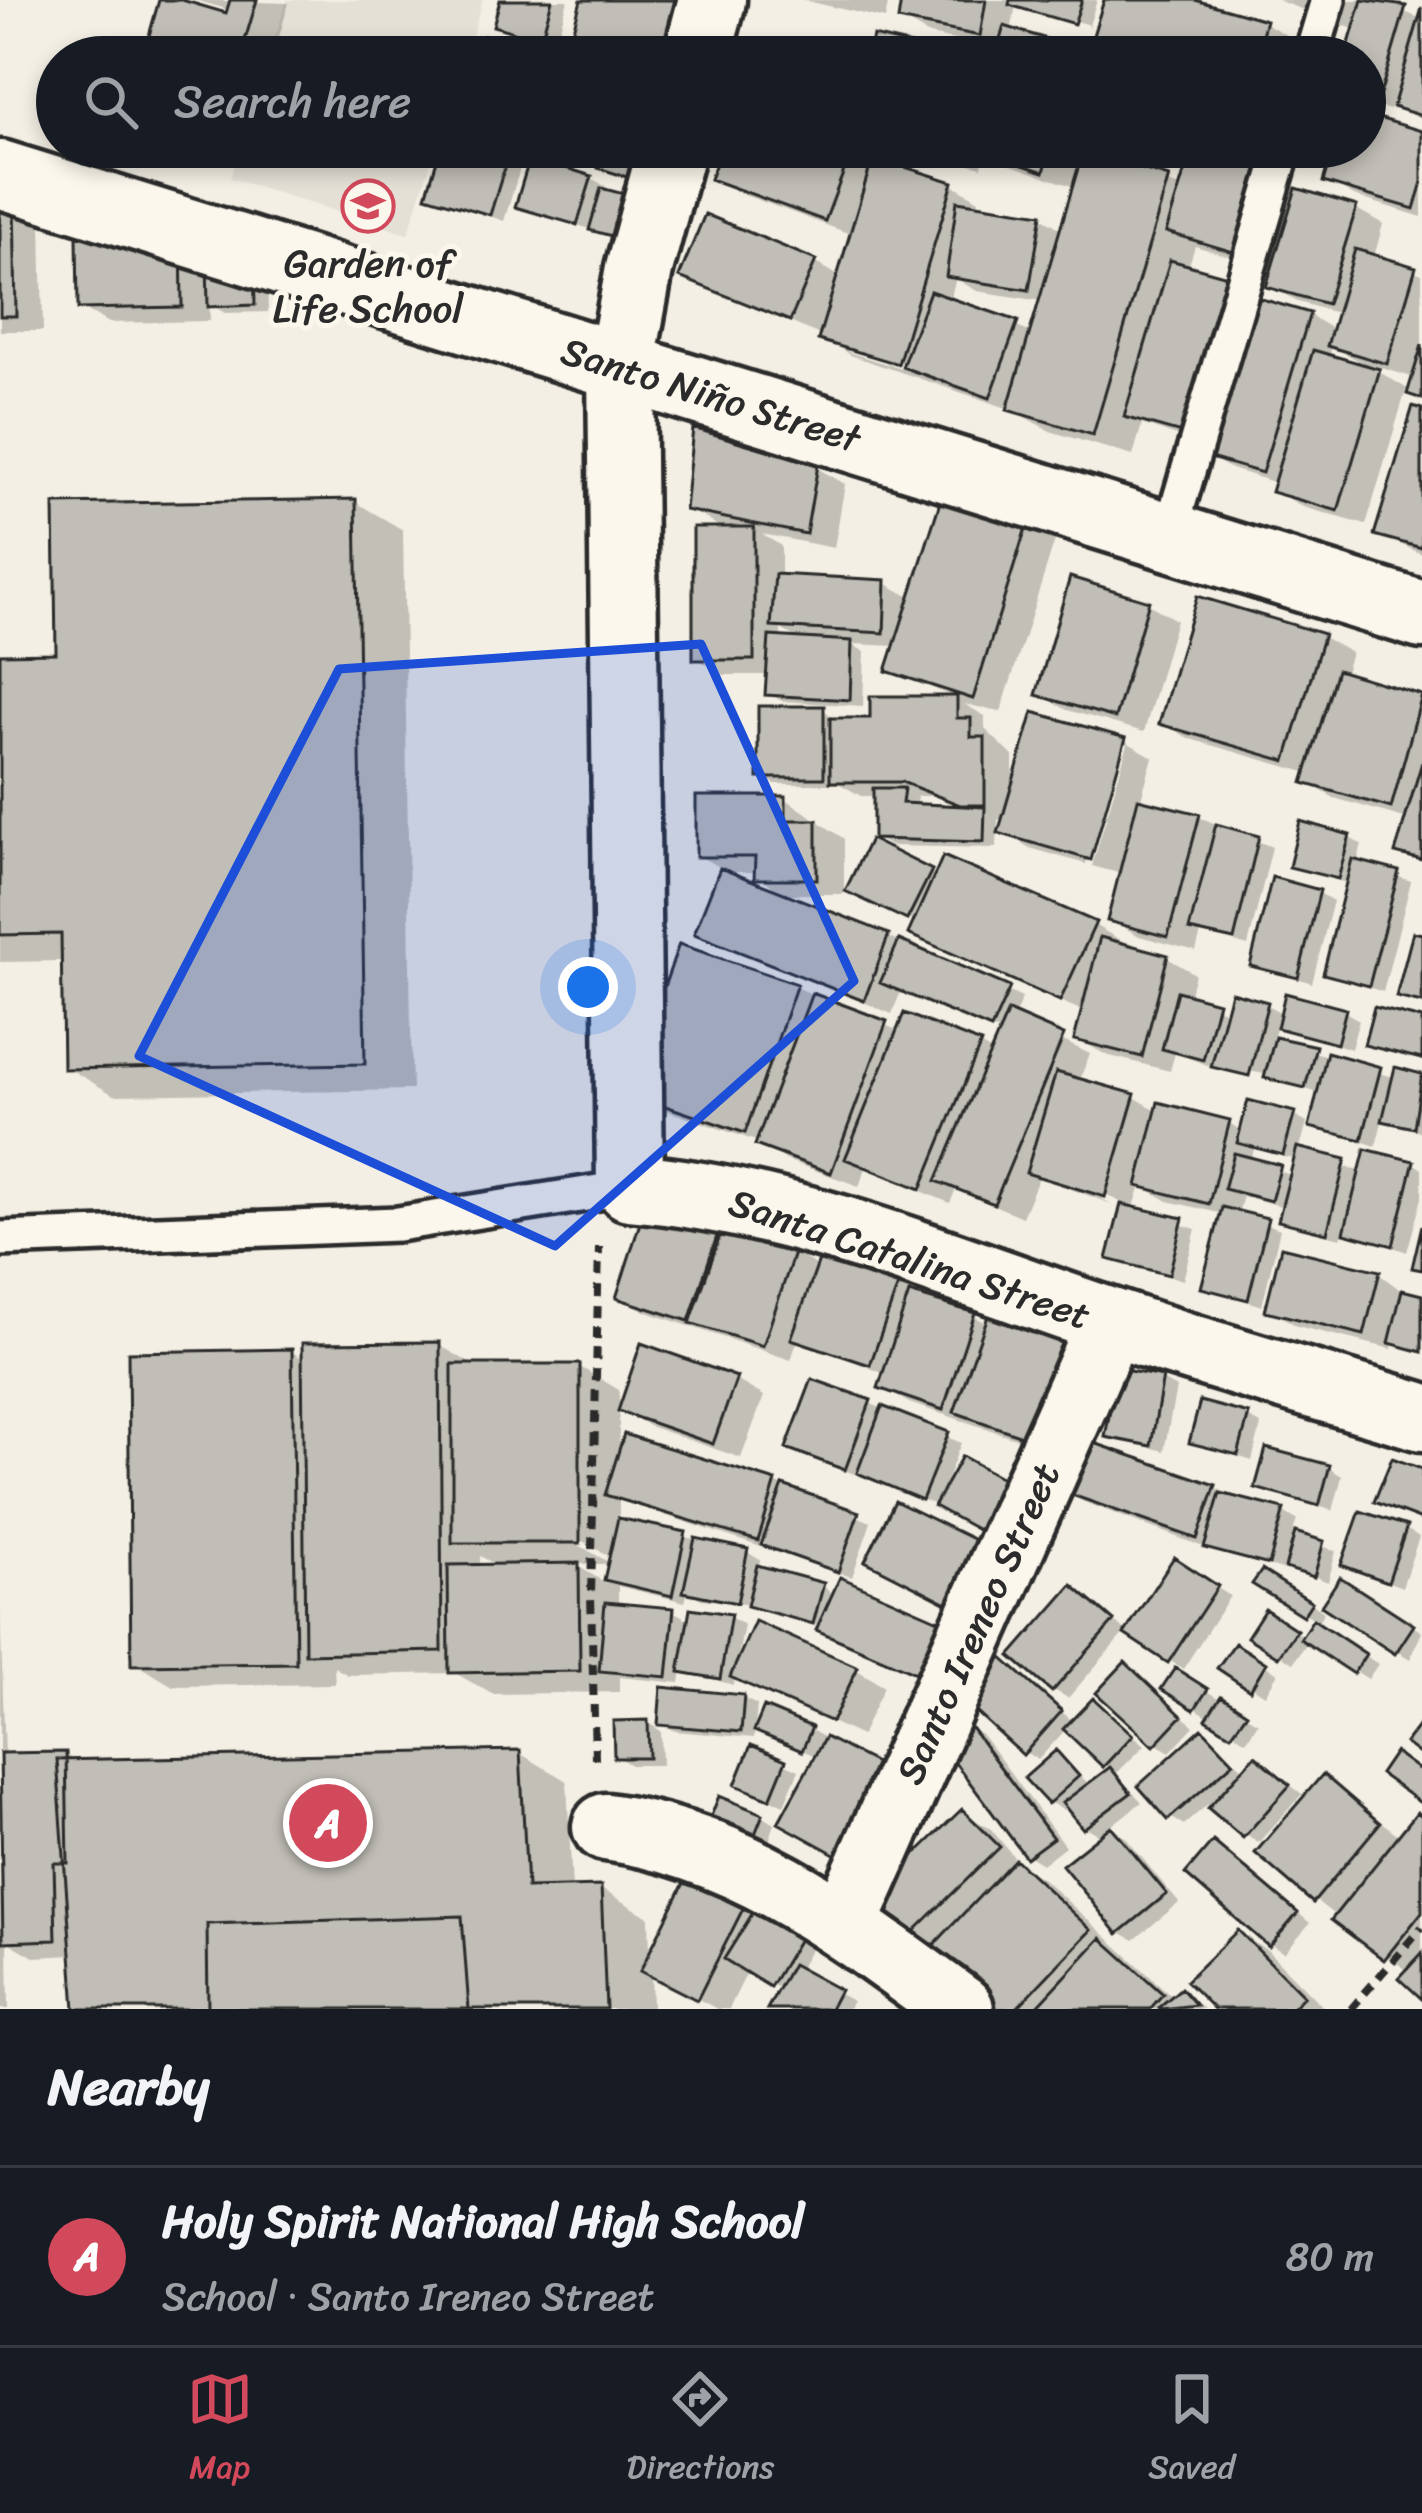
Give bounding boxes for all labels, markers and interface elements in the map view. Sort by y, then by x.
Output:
search box [36,36,1386,168]
text: Search here [174,62,411,142]
icon: search [78,69,144,135]
school or university icon: Garden of Life School [340,178,396,234]
place label: Garden of Life School [273,229,464,343]
street label: Santo Niño Street [553,316,870,473]
your location [558,957,618,1017]
street label: Santa Catalina Street [720,1167,1100,1350]
street label: Santo Ireneo Street [875,1451,1079,1796]
pin: A [289,1778,367,1868]
text: Nearby [48,2042,209,2132]
text: Holy Spirit National High School [162,2182,804,2262]
text: A [74,2222,100,2291]
text: 80 m [1286,2222,1374,2291]
text: School · Santo Ireneo Street [162,2262,655,2331]
tab: Map [187,2366,253,2496]
tab: Directions [627,2366,774,2496]
tab: Saved [1148,2366,1235,2496]

